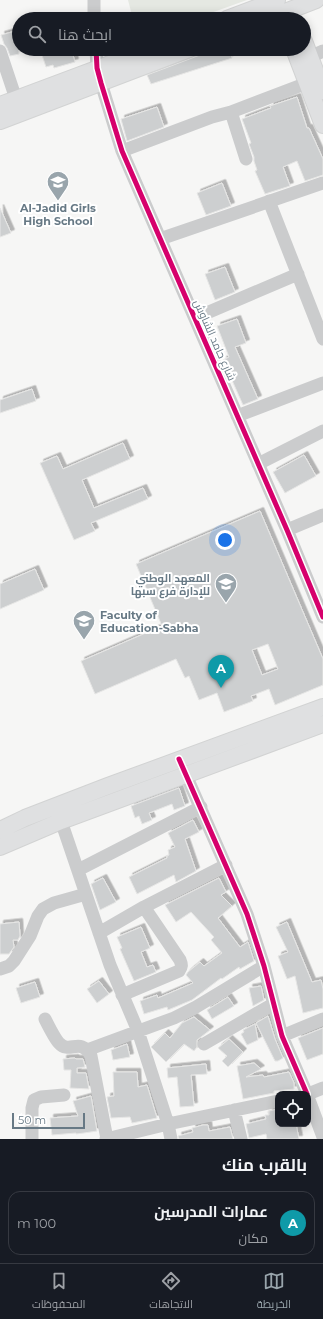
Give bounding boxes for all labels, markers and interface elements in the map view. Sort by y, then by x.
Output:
search box [12,12,311,56]
icon: search [26,23,48,45]
text: ابحث هنا [58,25,112,44]
school or university icon: Al-Jadid Girls High School [45,169,71,202]
place label: Al-Jadid Girls High School [19,201,96,228]
street label: شارع حامد الشاوش [190,297,239,383]
your location [215,530,235,550]
place label: المعهد الوطني للإدارة فرع سبها [131,571,210,599]
school or university icon: المعهد الوطني للإدارة فرع سبها [213,571,239,604]
school or university icon: Faculty of Education-Sabha [71,608,97,641]
place label: Faculty of Education-Sabha [100,608,199,635]
pin: A [208,655,234,688]
map controls [275,1091,311,1127]
button: locate [275,1091,311,1127]
scale bar [12,1111,85,1130]
text: 50 m [18,1113,46,1127]
text: بالقرب منك [222,1155,307,1175]
text: عمارات المدرسين [154,1202,268,1221]
text: 100 m [17,1215,56,1231]
text: A [288,1215,298,1231]
text: مكان [239,1230,268,1246]
tab: المحفوظات [32,1270,85,1314]
tab: الاتجاهات [149,1270,193,1314]
tab: الخريطة [257,1270,291,1314]

